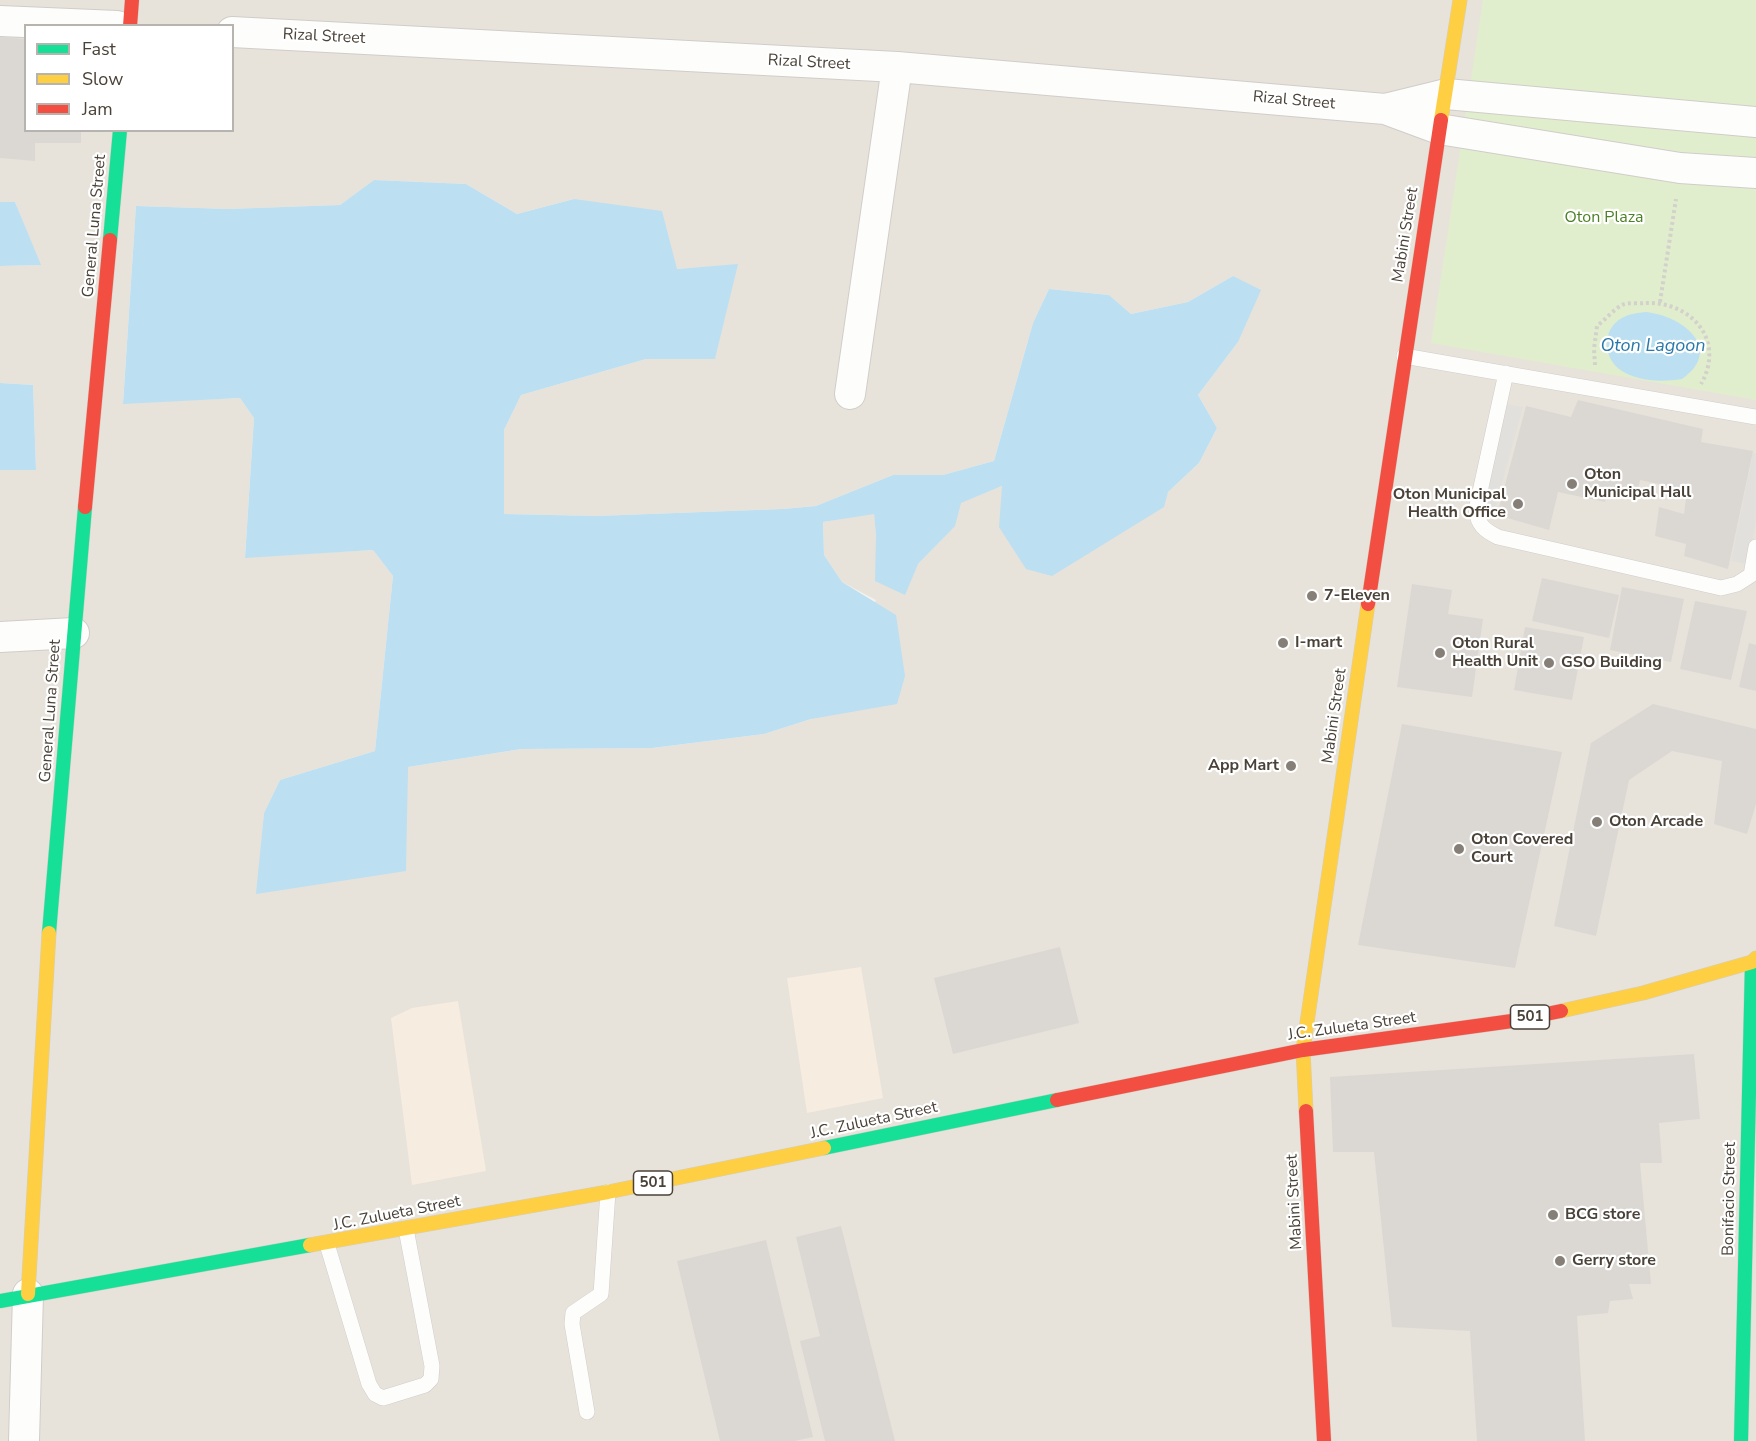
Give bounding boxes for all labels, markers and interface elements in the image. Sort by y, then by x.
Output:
legend [24,24,234,132]
street label: Rizal Street [282,25,366,49]
text: Fast [82,37,116,61]
street label: Rizal Street [767,51,851,75]
text: Slow [82,67,123,91]
street label: Rizal Street [1252,88,1336,114]
text: Jam [82,97,113,121]
street label: General Luna Street [79,154,111,298]
street label: Mabini Street [1389,186,1423,284]
park label: Oton Plaza [1564,208,1644,228]
water label: Oton Lagoon [1601,336,1705,358]
place label: Oton Municipal Hall [1584,465,1691,503]
marker: Oton Municipal Hall [1565,477,1579,491]
place label: Oton Municipal Health Office [1393,485,1506,523]
marker: Oton Municipal Health Office [1511,497,1525,511]
place label: 7-Eleven [1324,586,1390,606]
marker: 7-Eleven [1305,589,1319,603]
place label: I-mart [1295,633,1342,653]
place label: Oton Rural Health Unit [1452,634,1538,672]
marker: I-mart [1276,636,1290,650]
street label: General Luna Street [36,639,66,783]
marker: Oton Rural Health Unit [1433,646,1447,660]
place label: GSO Building [1561,653,1662,673]
marker: GSO Building [1542,656,1556,670]
street label: Mabini Street [1319,667,1351,765]
place label: App Mart [1208,756,1279,776]
marker: App Mart [1284,759,1298,773]
place label: Oton Arcade [1609,812,1703,832]
marker: Oton Arcade [1590,815,1604,829]
place label: Oton Covered Court [1471,830,1573,868]
marker: Oton Covered Court [1452,842,1466,856]
road number: 501 [1510,1005,1550,1029]
street label: J.C. Zulueta Street [1287,1009,1417,1045]
street label: J.C. Zulueta Street [809,1098,939,1144]
street label: Bonifacio Street [1719,1142,1741,1256]
street label: Mabini Street [1283,1154,1307,1250]
road number: 501 [634,1171,672,1195]
street label: J.C. Zulueta Street [332,1192,462,1236]
place label: BCG store [1565,1205,1640,1225]
marker: BCG store [1546,1208,1560,1222]
place label: Gerry store [1572,1251,1656,1271]
marker: Gerry store [1553,1254,1567,1268]

